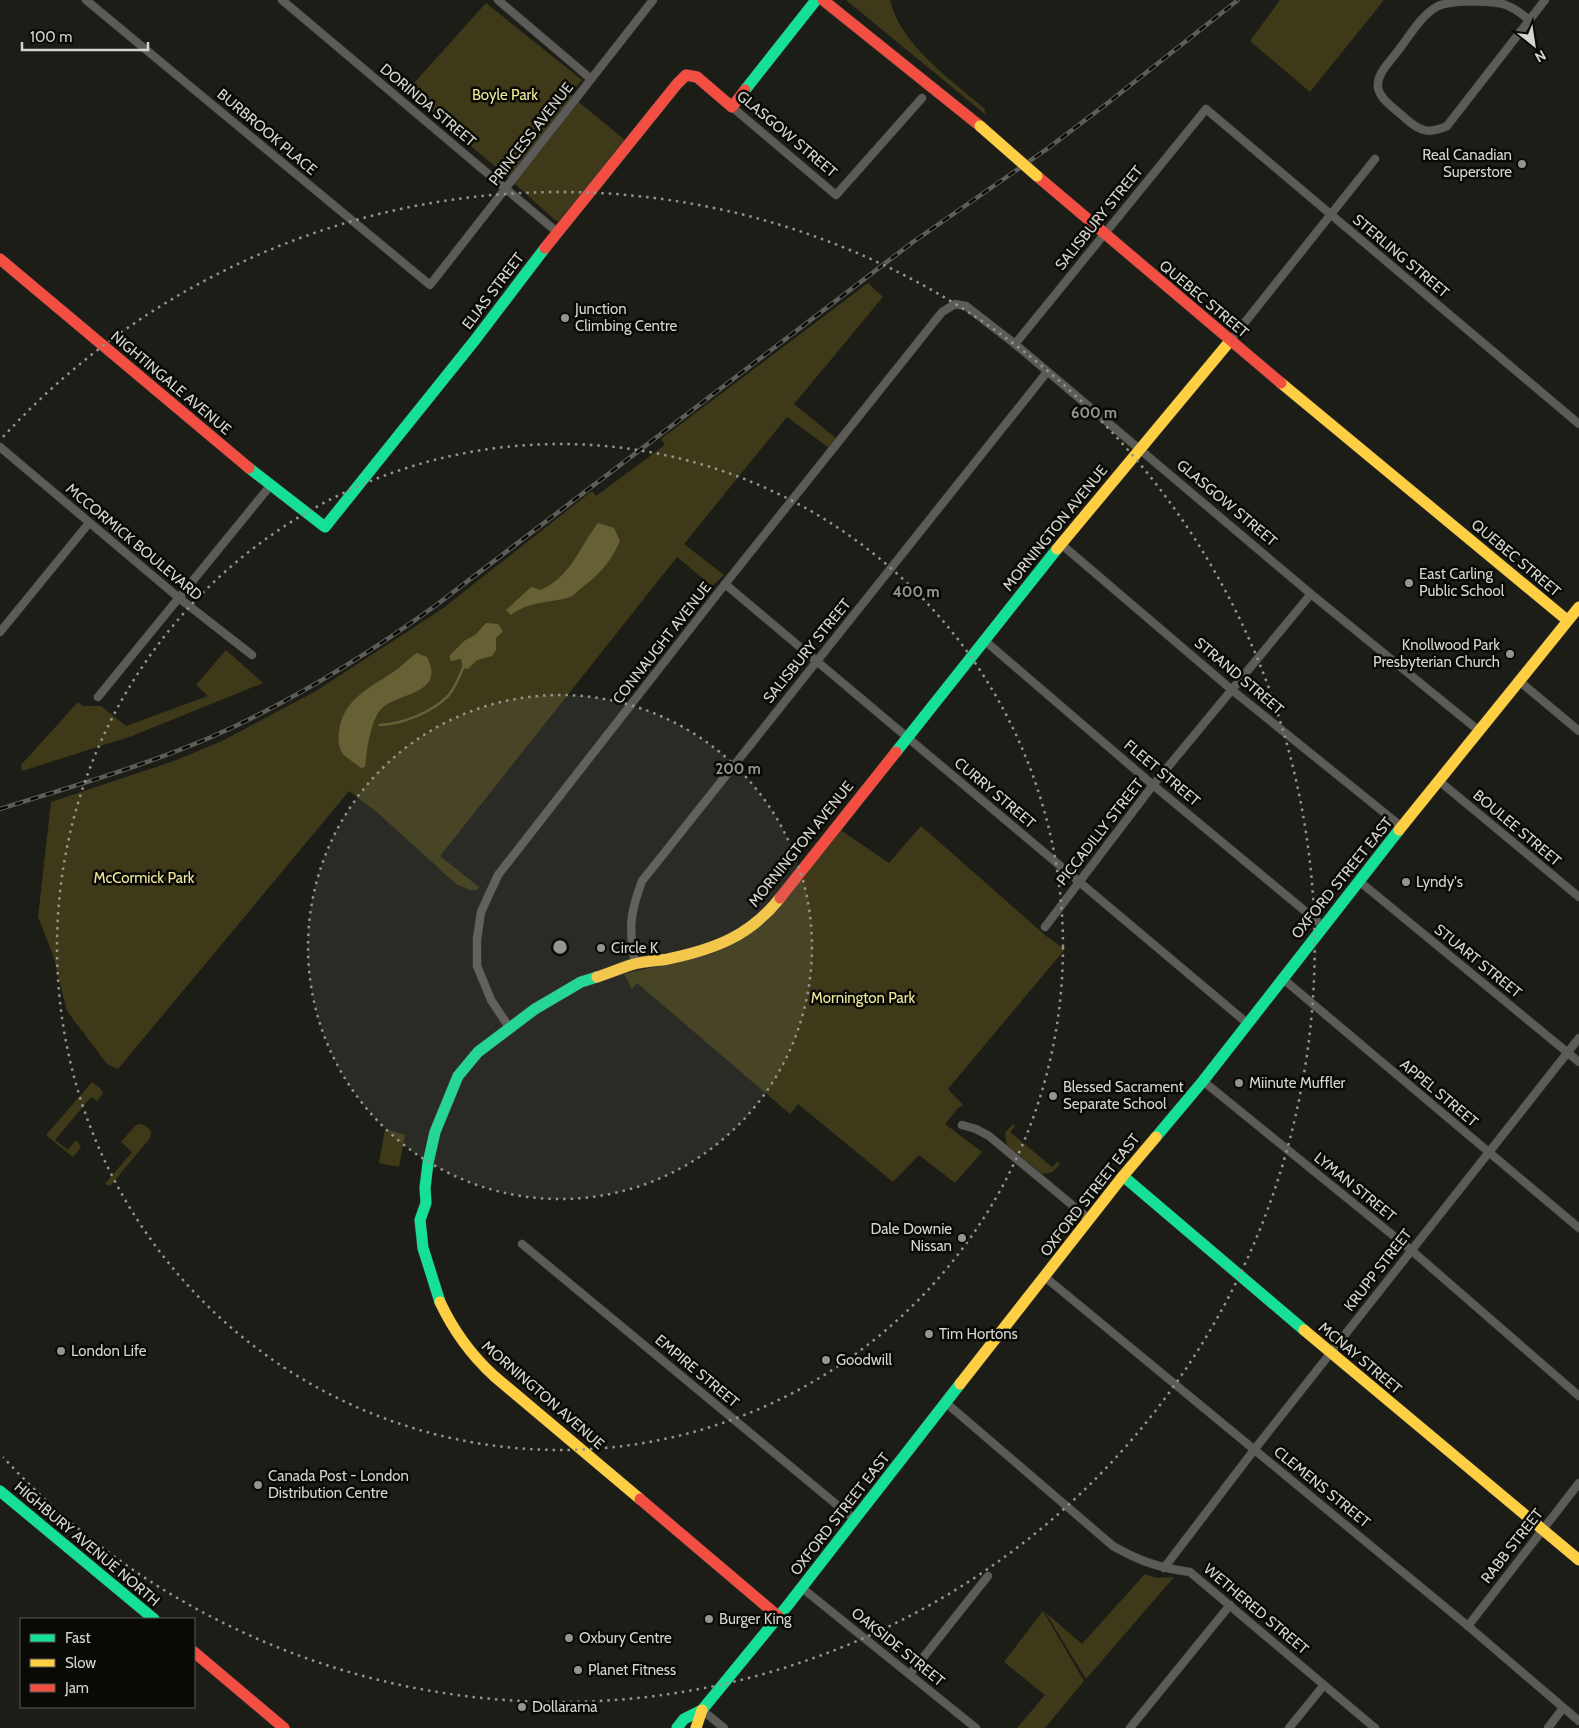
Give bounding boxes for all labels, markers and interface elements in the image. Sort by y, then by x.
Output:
scale bar [22,20,149,52]
north arrow [1509,20,1559,70]
text: 100 m [30,28,72,46]
text: N [1532,46,1549,67]
street label: DORINDA STREET [376,60,480,150]
street label: PRINCESS AVENUE [485,79,577,189]
street label: BURBROOK PLACE [214,85,320,179]
park label: Boyle Park [472,86,538,104]
street label: GLASGOW STREET [733,87,841,181]
place label: Real Canadian Superstore [1422,146,1512,181]
marker: Real Canadian Superstore [1516,158,1528,170]
street label: SALISBURY STREET [1051,162,1147,274]
street label: STERLING STREET [1349,211,1453,301]
street label: ELIAS STREET [458,249,528,333]
street label: QUEBEC STREET [1156,256,1252,342]
place label: Junction Climbing Centre [574,300,677,335]
marker: Junction Climbing Centre [559,312,571,324]
street label: NIGHTINGALE AVENUE [107,327,235,439]
text: 600 m [1071,404,1117,422]
street label: GLASGOW STREET [1173,456,1281,550]
street label: MORNINGTON AVENUE [999,462,1111,594]
street label: MCCORMICK BOULEVARD [62,480,206,604]
street label: QUEBEC STREET [1468,515,1564,601]
place label: East Carling Public School [1419,565,1505,600]
marker: East Carling Public School [1403,577,1415,589]
street label: CONNAUGHT AVENUE [609,579,715,707]
text: 400 m [893,583,939,601]
street label: SALISBURY STREET [759,595,855,707]
street label: STRAND STREET [1191,634,1287,718]
place label: Knollwood Park Presbyterian Church [1373,636,1500,671]
marker: Knollwood Park Presbyterian Church [1504,648,1516,660]
street label: FLEET STREET [1120,736,1204,810]
street label: CURRY STREET [951,754,1039,832]
text: 200 m [715,760,761,778]
street label: PICCADILLY STREET [1053,775,1147,889]
street label: MORNINGTON AVENUE [745,778,857,910]
street label: BOULEE STREET [1469,786,1565,870]
street label: OXFORD STREET EAST [1288,814,1396,942]
park label: McCormick Park [94,869,195,887]
place label: Lyndy's [1416,873,1463,891]
marker: Lyndy's [1400,876,1412,888]
street label: STUART STREET [1431,920,1525,1002]
centre of rings [551,938,569,956]
place label: Circle K [611,939,659,957]
marker: Circle K [595,942,607,954]
park label: Mornington Park [811,989,915,1007]
street label: APPEL STREET [1396,1055,1482,1131]
place label: Miinute Muffler [1249,1074,1346,1092]
marker: Miinute Muffler [1233,1077,1245,1089]
place label: Blessed Sacrament Separate School [1063,1078,1184,1113]
marker: Blessed Sacrament Separate School [1047,1090,1059,1102]
street label: OXFORD STREET EAST [1037,1130,1143,1260]
street label: LYMAN STREET [1310,1149,1400,1225]
place label: Dale Downie Nissan [870,1220,952,1255]
street label: KRUPP STREET [1340,1225,1416,1315]
marker: Dale Downie Nissan [956,1232,968,1244]
street label: MCNAY STREET [1315,1318,1405,1398]
place label: Tim Hortons [939,1325,1018,1343]
marker: Tim Hortons [923,1328,935,1340]
street label: EMPIRE STREET [651,1331,743,1411]
street label: MORNINGTON AVENUE [478,1337,608,1453]
place label: London Life [71,1342,147,1360]
marker: London Life [55,1345,67,1357]
place label: Goodwill [836,1351,892,1369]
marker: Goodwill [820,1354,832,1366]
street label: CLEMENS STREET [1270,1443,1374,1531]
street label: OXFORD STREET EAST [787,1449,893,1579]
place label: Canada Post - London Distribution Centre [268,1467,409,1502]
street label: HIGHBURY AVENUE NORTH [11,1478,163,1610]
marker: Canada Post - London Distribution Centre [252,1479,264,1491]
street label: RABB STREET [1477,1505,1547,1587]
street label: WETHERED STREET [1200,1560,1312,1658]
street label: OAKSIDE STREET [848,1604,948,1690]
place label: Burger King [719,1610,792,1628]
marker: Burger King [703,1613,715,1625]
legend [20,1618,195,1708]
text: Fast [65,1629,90,1647]
place label: Oxbury Centre [579,1629,672,1647]
marker: Oxbury Centre [563,1632,575,1644]
text: Slow [65,1654,96,1672]
place label: Planet Fitness [588,1661,676,1679]
marker: Planet Fitness [572,1664,584,1676]
text: Jam [64,1679,89,1697]
place label: Dollarama [532,1698,598,1716]
marker: Dollarama [516,1701,528,1713]

